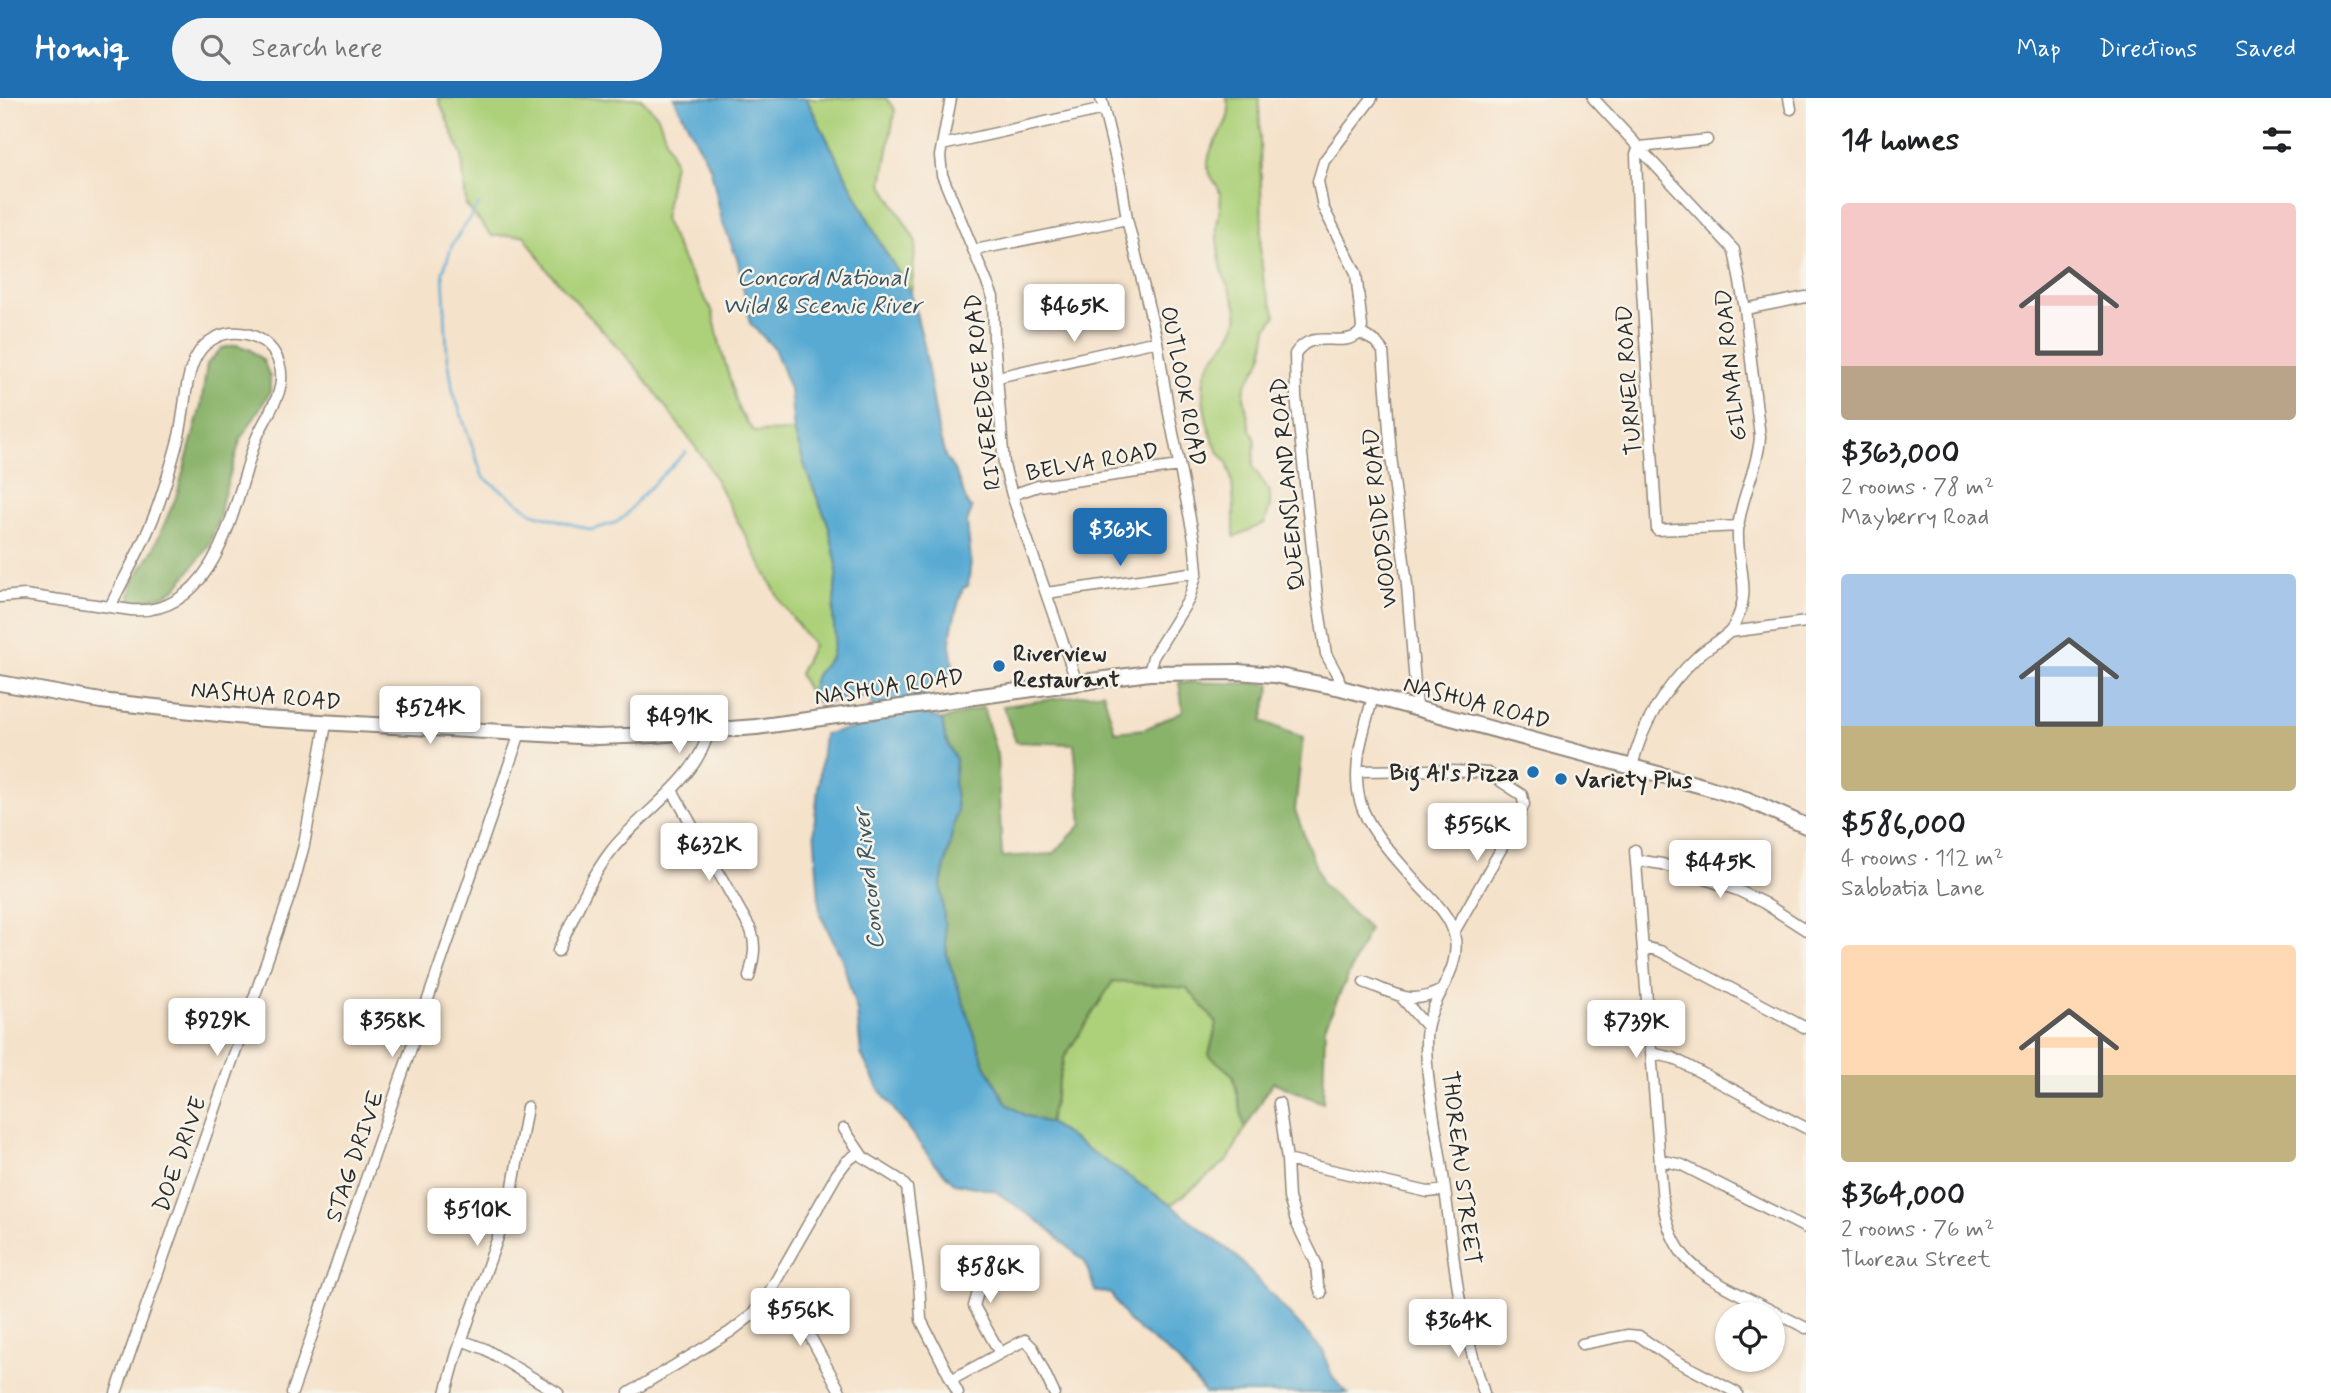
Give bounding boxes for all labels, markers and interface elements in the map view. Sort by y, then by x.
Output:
search box [172,18,662,81]
text: Homiq [35,27,130,71]
icon: search [196,30,234,68]
text: Search here [252,32,382,66]
text: Map [2017,34,2061,65]
text: Directions [2099,34,2197,65]
text: Saved [2235,34,2296,65]
text: 14 homes [1841,121,1959,160]
icon: filters [2258,121,2296,159]
icon: home [2006,248,2132,374]
water label: Concord National Wild & Scenic River [722,263,925,322]
pin: $465K [1025,285,1123,344]
street label: GILMAN ROAD [1709,287,1755,442]
street label: RIVEREDGE ROAD [959,292,1009,492]
text: $465K [1040,292,1108,322]
street label: OUTLOOK ROAD [1152,304,1212,469]
street label: TURNER ROAD [1610,304,1650,456]
street label: QUEENSLAND ROAD [1265,376,1313,592]
street label: WOODSIDE ROAD [1357,426,1405,610]
text: $363,000 [1841,434,1960,473]
street label: BELVA ROAD [1024,437,1161,489]
text: 2 rooms · 78 m² [1841,473,1994,503]
text: Mayberry Road [1841,503,1989,533]
pin: $363K [1071,508,1169,568]
text: $363K [1089,516,1151,546]
icon: home [2006,619,2132,745]
place label: Riverview Restaurant [1013,640,1120,696]
marker: Riverview Restaurant [991,658,1007,674]
street label: NASHUA ROAD [813,663,966,713]
street label: NASHUA ROAD [1400,670,1553,738]
street label: NASHUA ROAD [189,675,342,719]
pin: $524K [381,686,479,746]
text: $524K [395,694,465,724]
pin: $491K [630,696,728,755]
text: $491K [646,703,712,733]
place label: Big Al's Pizza [1389,759,1519,792]
marker: Big Al's Pizza [1525,764,1541,780]
place label: Variety Plus [1575,766,1693,796]
marker: Variety Plus [1553,771,1569,787]
water label: Concord River [846,804,892,951]
pin: $556K [1428,804,1526,863]
text: $586,000 [1841,805,1966,844]
text: $556K [1444,811,1510,841]
pin: $632K [660,824,758,883]
text: $632K [677,831,741,861]
pin: $445K [1671,840,1769,900]
text: 4 rooms · 112 m² [1841,844,2004,874]
text: $445K [1685,848,1755,878]
text: Sabbatia Lane [1841,874,1985,904]
icon: home [2006,990,2132,1116]
pin: $929K [168,998,266,1058]
pin: $358K [343,1000,441,1059]
pin: $739K [1587,1000,1685,1060]
text: $929K [184,1006,250,1036]
text: $358K [360,1007,424,1037]
text: $739K [1603,1008,1669,1038]
street label: THOREAU STREET [1433,1070,1487,1267]
street label: STAG DRIVE [319,1087,392,1226]
street label: DOE DRIVE [147,1093,215,1217]
text: $364,000 [1841,1176,1965,1215]
pin: $510K [428,1188,526,1248]
text: $510K [443,1196,511,1226]
text: 2 rooms · 76 m² [1841,1215,1994,1245]
text: Thoreau Street [1841,1245,1991,1275]
pin: $586K [941,1246,1039,1305]
text: $586K [957,1253,1024,1283]
pin: $556K [751,1288,849,1348]
text: $556K [767,1296,833,1326]
pin: $364K [1409,1300,1507,1359]
map controls [1715,1302,1785,1372]
button: locate [1715,1302,1785,1372]
text: $364K [1425,1307,1491,1337]

